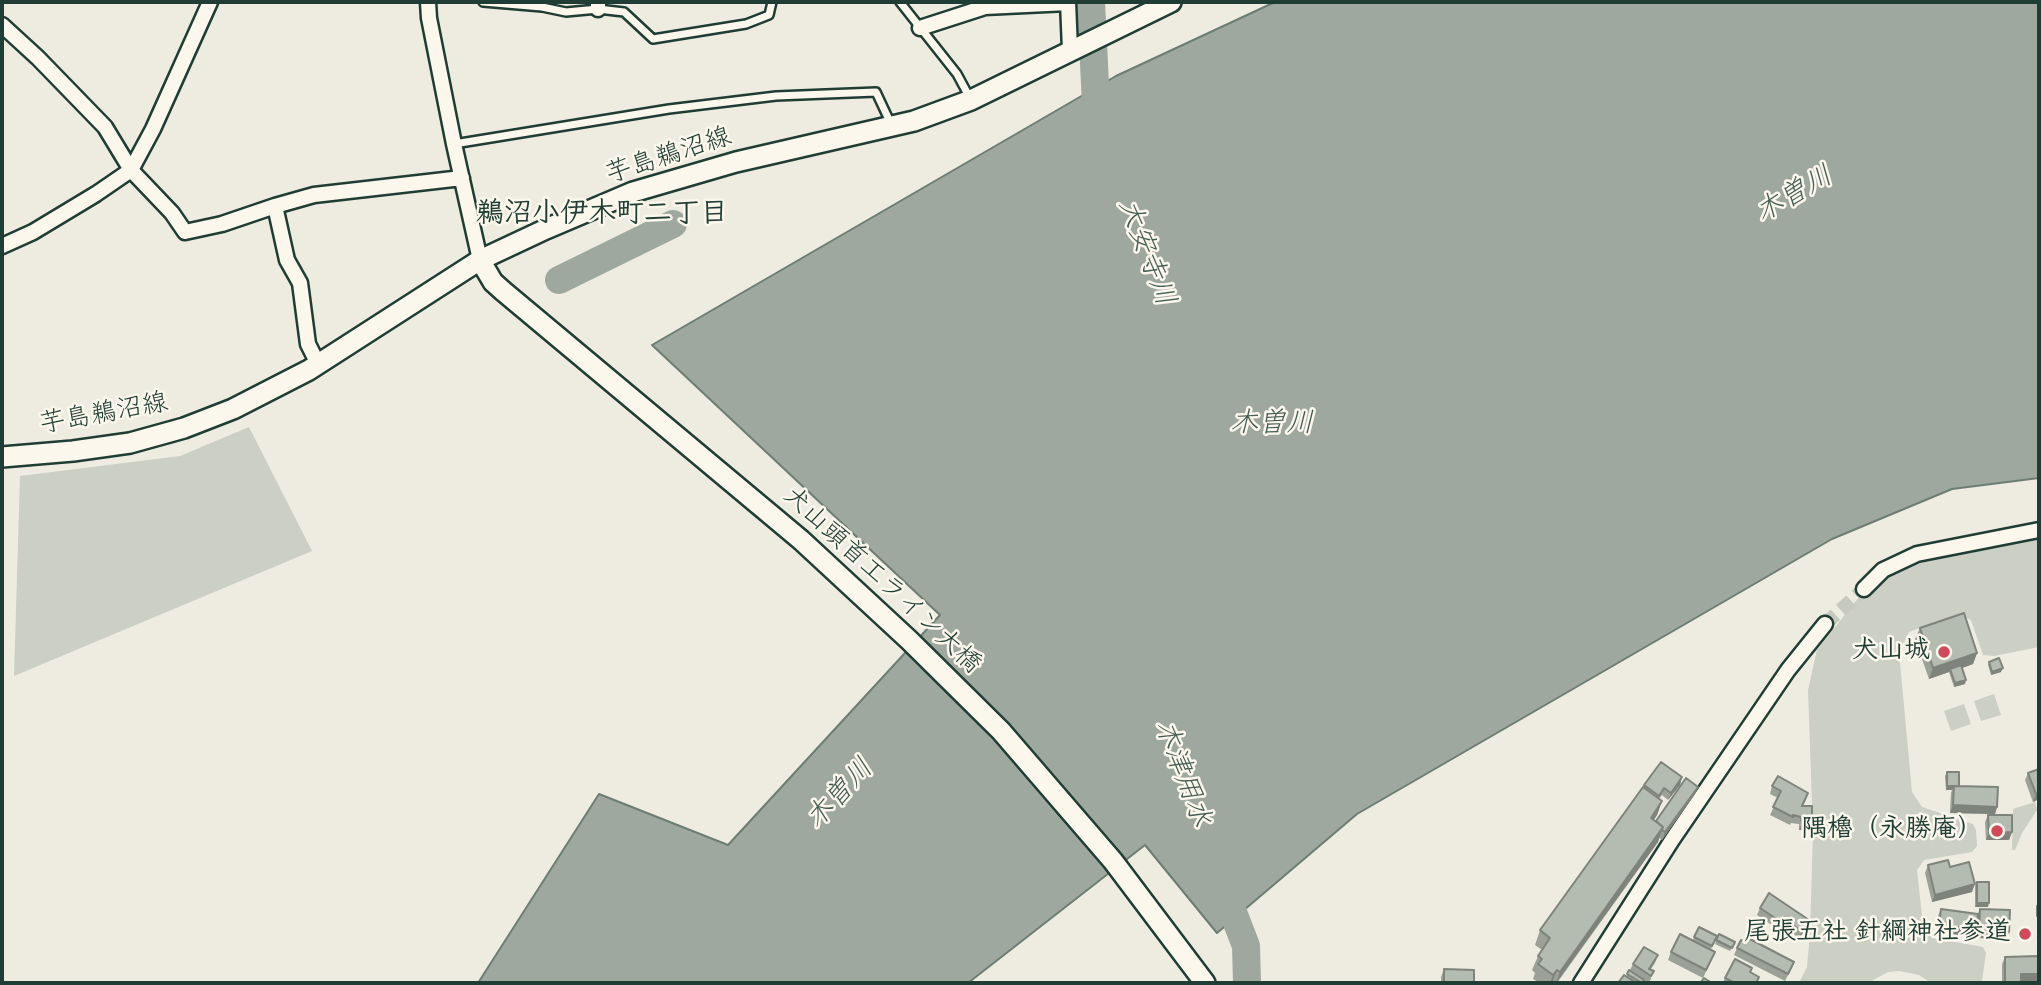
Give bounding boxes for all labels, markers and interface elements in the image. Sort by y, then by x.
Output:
street label: 芋島鵜沼線 [602,122,736,192]
water label: 木曽川 [1750,160,1840,232]
water label: 大安寺川 [1109,195,1181,311]
district label: 鵜沼小伊木町二丁目 [476,198,728,232]
street label: 芋島鵜沼線 [37,388,171,442]
water label: 木曽川 [1230,408,1314,442]
street label: 犬山頭首工ライン大橋 [775,481,987,681]
place label: 犬山城 [1852,636,1930,668]
marker: 犬山城 [1936,644,1952,660]
water label: 木津用水 [1145,716,1217,832]
water label: 木曽川 [800,753,882,837]
place label: 隅櫓（永勝庵） [1801,815,1983,847]
marker: 隅櫓（永勝庵） [1989,823,2005,839]
place label: 尾張五社 針綱神社参道 [1744,918,2011,950]
marker: 尾張五社 針綱神社参道 [2017,926,2033,942]

